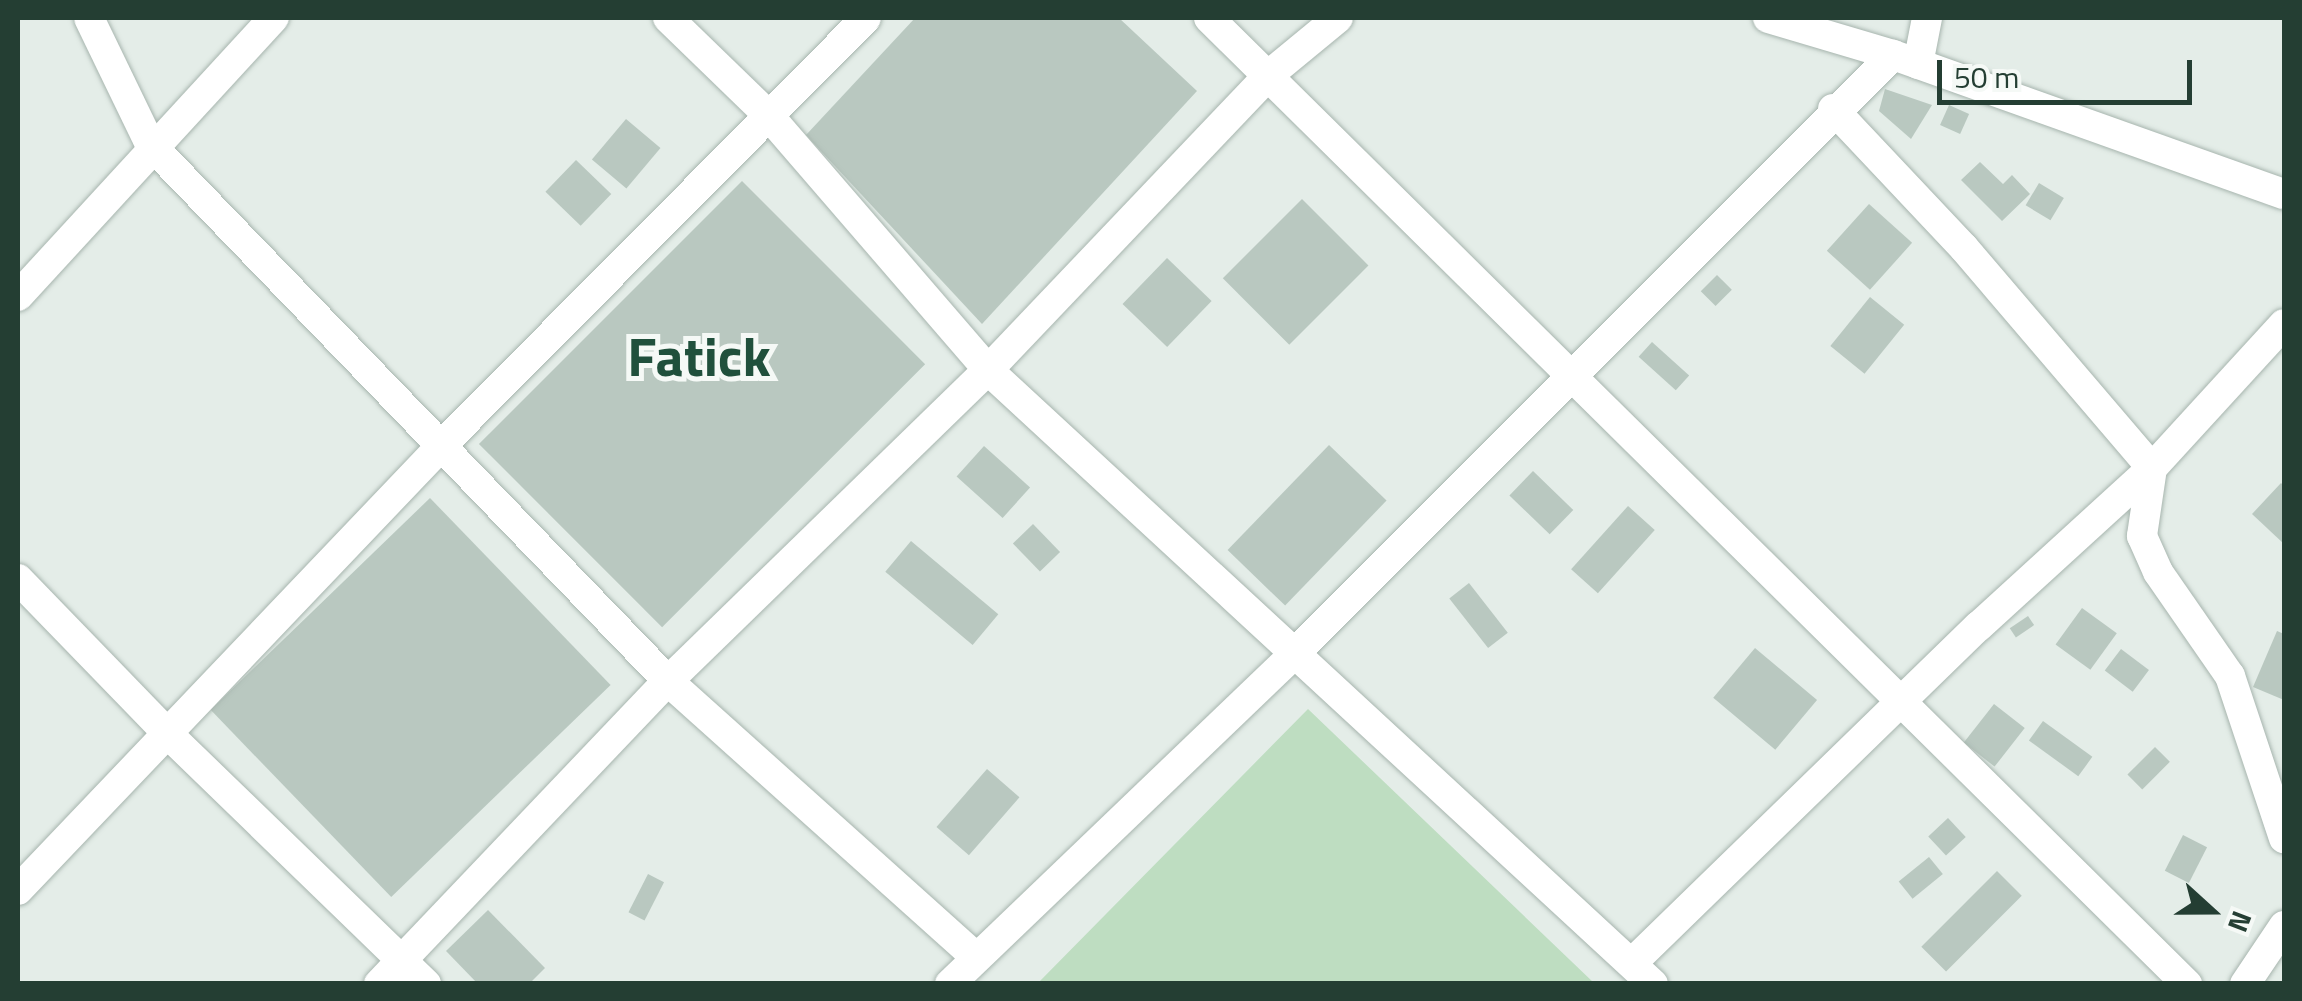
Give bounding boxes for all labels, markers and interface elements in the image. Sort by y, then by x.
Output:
scale bar [1942,40,2197,102]
text: 50 m [1954,54,2019,100]
district label: Fatick [627,323,771,389]
north arrow [2162,861,2262,961]
text: N [2217,905,2264,939]

